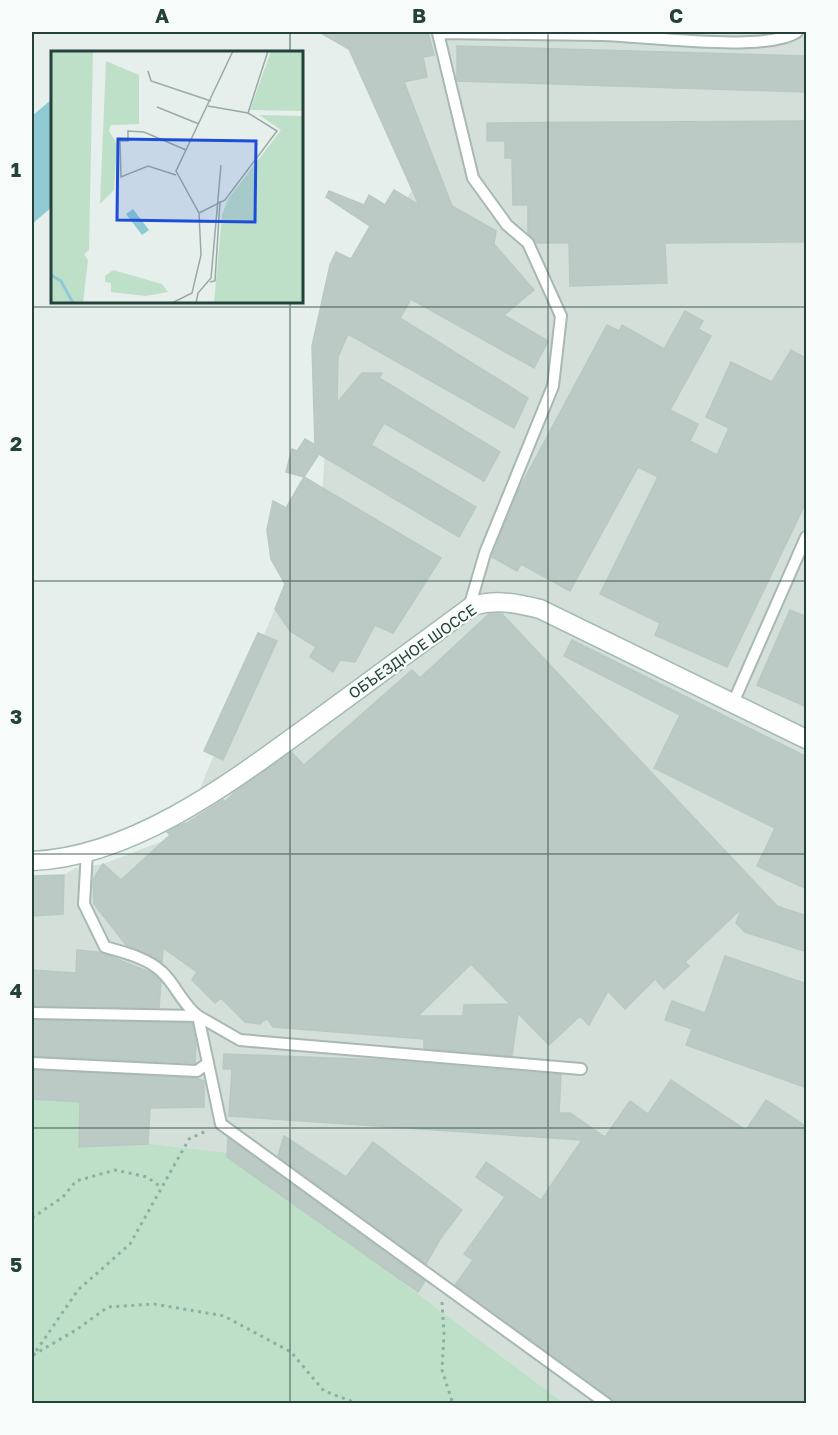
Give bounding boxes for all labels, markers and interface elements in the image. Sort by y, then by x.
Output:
text: A [155,3,169,27]
text: B [412,3,426,27]
text: C [669,3,683,27]
inset map [51,51,303,303]
text: 1 [11,157,21,181]
text: 2 [10,431,22,455]
street label: ОБЪЕЗДНОЕ ШОССЕ [345,600,479,702]
text: 3 [10,704,22,728]
text: 4 [10,978,22,1002]
text: 5 [10,1252,22,1276]

